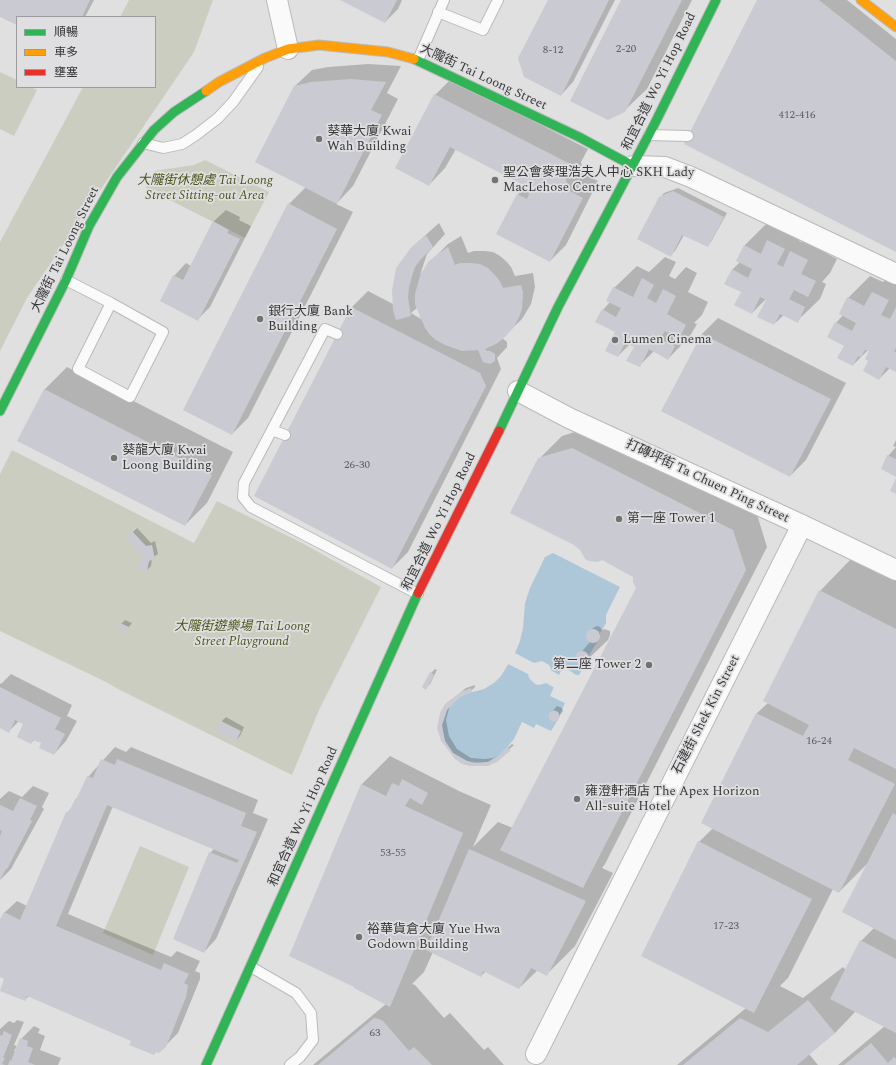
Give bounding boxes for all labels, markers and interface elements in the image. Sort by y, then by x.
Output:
street label: 和宜合道 Wo Yi Hop Road [620,11,700,153]
legend [16,16,156,88]
text: 順暢 [54,23,78,42]
street label: 大隴街 Tai Loong Street [417,42,549,114]
text: 車多 [54,43,78,62]
house number: 2-20 [616,43,636,57]
house number: 8-12 [543,44,563,58]
text: 壅塞 [54,63,78,82]
house number: 412-416 [778,109,816,123]
place label: 葵華大廈 Kwai Wah Building [327,124,412,155]
marker: 葵華大廈 Kwai Wah Building [314,134,324,144]
place label: 聖公會麥理浩夫人中心 SKH Lady MacLehose Centre [503,165,694,196]
park label: 大隴街休憩處 Tai Loong Street Sitting-out Area [137,173,273,204]
marker: 聖公會麥理浩夫人中心 SKH Lady MacLehose Centre [490,175,500,185]
street label: 大隴街 Tai Loong Street [29,184,103,316]
place label: 銀行大廈 Bank Building [268,304,353,335]
marker: 銀行大廈 Bank Building [255,314,265,324]
place label: Lumen Cinema [623,332,712,348]
marker: Lumen Cinema [610,335,620,345]
street label: 打磚坪街 Ta Chuen Ping Street [623,437,791,527]
place label: 葵龍大廈 Kwai Loong Building [122,443,212,474]
street label: 和宜合道 Wo Yi Hop Road [400,451,480,593]
marker: 葵龍大廈 Kwai Loong Building [109,453,119,463]
house number: 26-30 [344,459,370,473]
place label: 第一座 Tower 1 [627,511,715,527]
marker: 第一座 Tower 1 [614,514,624,524]
park label: 大隴街遊樂場 Tai Loong Street Playground [174,619,310,650]
street label: 石建街 Shek Kin Street [670,653,744,777]
place label: 第二座 Tower 2 [553,657,641,673]
marker: 第二座 Tower 2 [644,660,654,670]
house number: 16-24 [806,735,832,749]
street label: 和宜合道 Wo Yi Hop Road [266,745,342,889]
place label: 雍澄軒酒店 The Apex Horizon All-suite Hotel [585,784,760,815]
marker: 雍澄軒酒店 The Apex Horizon All-suite Hotel [572,794,582,804]
house number: 53-55 [380,847,406,861]
house number: 17-23 [713,920,739,934]
place label: 裕華貨倉大廈 Yue Hwa Godown Building [367,922,500,953]
marker: 裕華貨倉大廈 Yue Hwa Godown Building [354,932,364,942]
house number: 63 [370,1027,380,1041]

